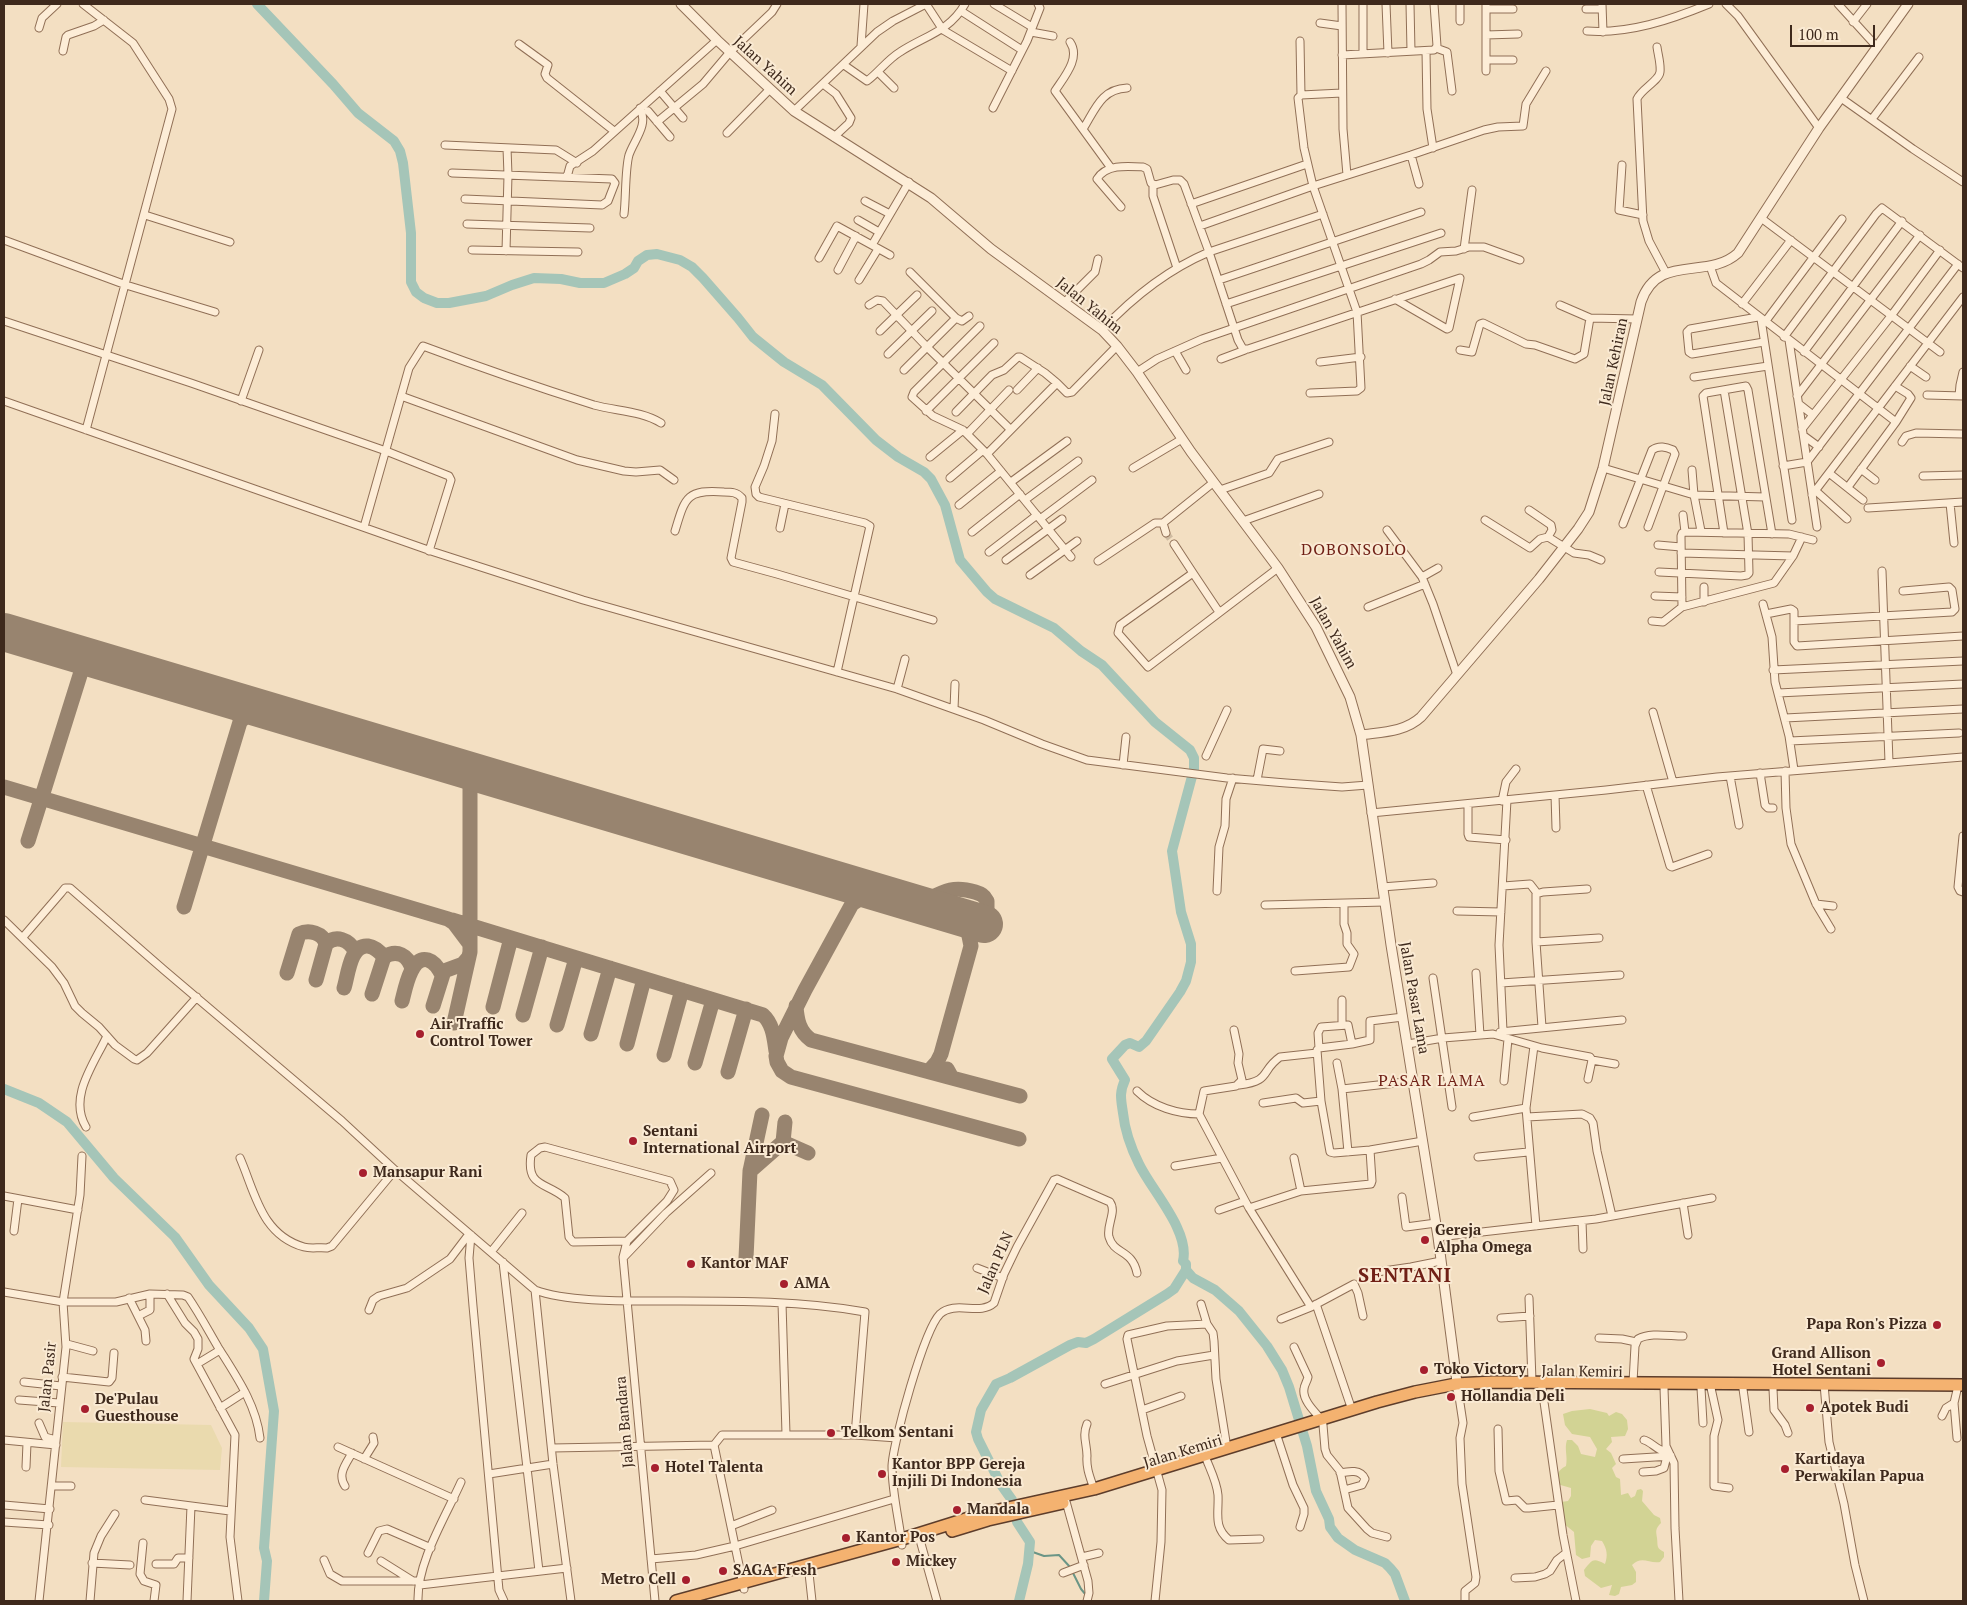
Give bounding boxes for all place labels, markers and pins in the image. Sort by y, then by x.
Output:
place label: Air Traffic Control Tower [430,1016,532,1051]
marker: Air Traffic Control Tower [414,1028,426,1040]
place label: Sentani International Airport [643,1123,797,1158]
marker: Sentani International Airport [627,1135,639,1147]
place label: Mansapur Rani [373,1164,483,1182]
marker: Mansapur Rani [357,1167,369,1179]
place label: Gereja Alpha Omega [1435,1222,1532,1257]
marker: Gereja Alpha Omega [1419,1234,1431,1246]
place label: Kantor MAF [701,1255,789,1273]
marker: Kantor MAF [685,1258,697,1270]
place label: AMA [794,1275,830,1293]
marker: AMA [778,1278,790,1290]
place label: Papa Ron's Pizza [1807,1316,1927,1334]
marker: Papa Ron's Pizza [1931,1319,1943,1331]
place label: Grand Allison Hotel Sentani [1772,1345,1871,1380]
marker: Grand Allison Hotel Sentani [1875,1357,1887,1369]
place label: Toko Victory [1434,1361,1526,1379]
marker: Toko Victory [1418,1364,1430,1376]
place label: Hollandia Deli [1461,1388,1565,1406]
place label: De'Pulau Guesthouse [95,1391,178,1426]
marker: Hollandia Deli [1445,1391,1457,1403]
place label: Apotek Budi [1820,1399,1909,1417]
marker: Apotek Budi [1804,1402,1816,1414]
marker: De'Pulau Guesthouse [79,1403,91,1415]
place label: Telkom Sentani [841,1424,954,1442]
marker: Telkom Sentani [825,1427,837,1439]
place label: Kartidaya Perwakilan Papua [1795,1451,1924,1486]
place label: Kantor BPP Gereja Injili Di Indonesia [892,1456,1025,1491]
place label: Hotel Talenta [665,1459,763,1477]
marker: Hotel Talenta [649,1462,661,1474]
marker: Kartidaya Perwakilan Papua [1779,1463,1791,1475]
marker: Kantor BPP Gereja Injili Di Indonesia [876,1468,888,1480]
place label: Mandala [967,1501,1030,1519]
marker: Mandala [951,1504,963,1516]
place label: Kantor Pos [856,1529,935,1547]
marker: Kantor Pos [840,1532,852,1544]
place label: Mickey [906,1553,956,1571]
marker: Mickey [890,1556,902,1568]
place label: SAGA Fresh [733,1562,817,1580]
marker: SAGA Fresh [717,1565,729,1577]
place label: Metro Cell [601,1571,676,1589]
marker: Metro Cell [680,1574,692,1586]

